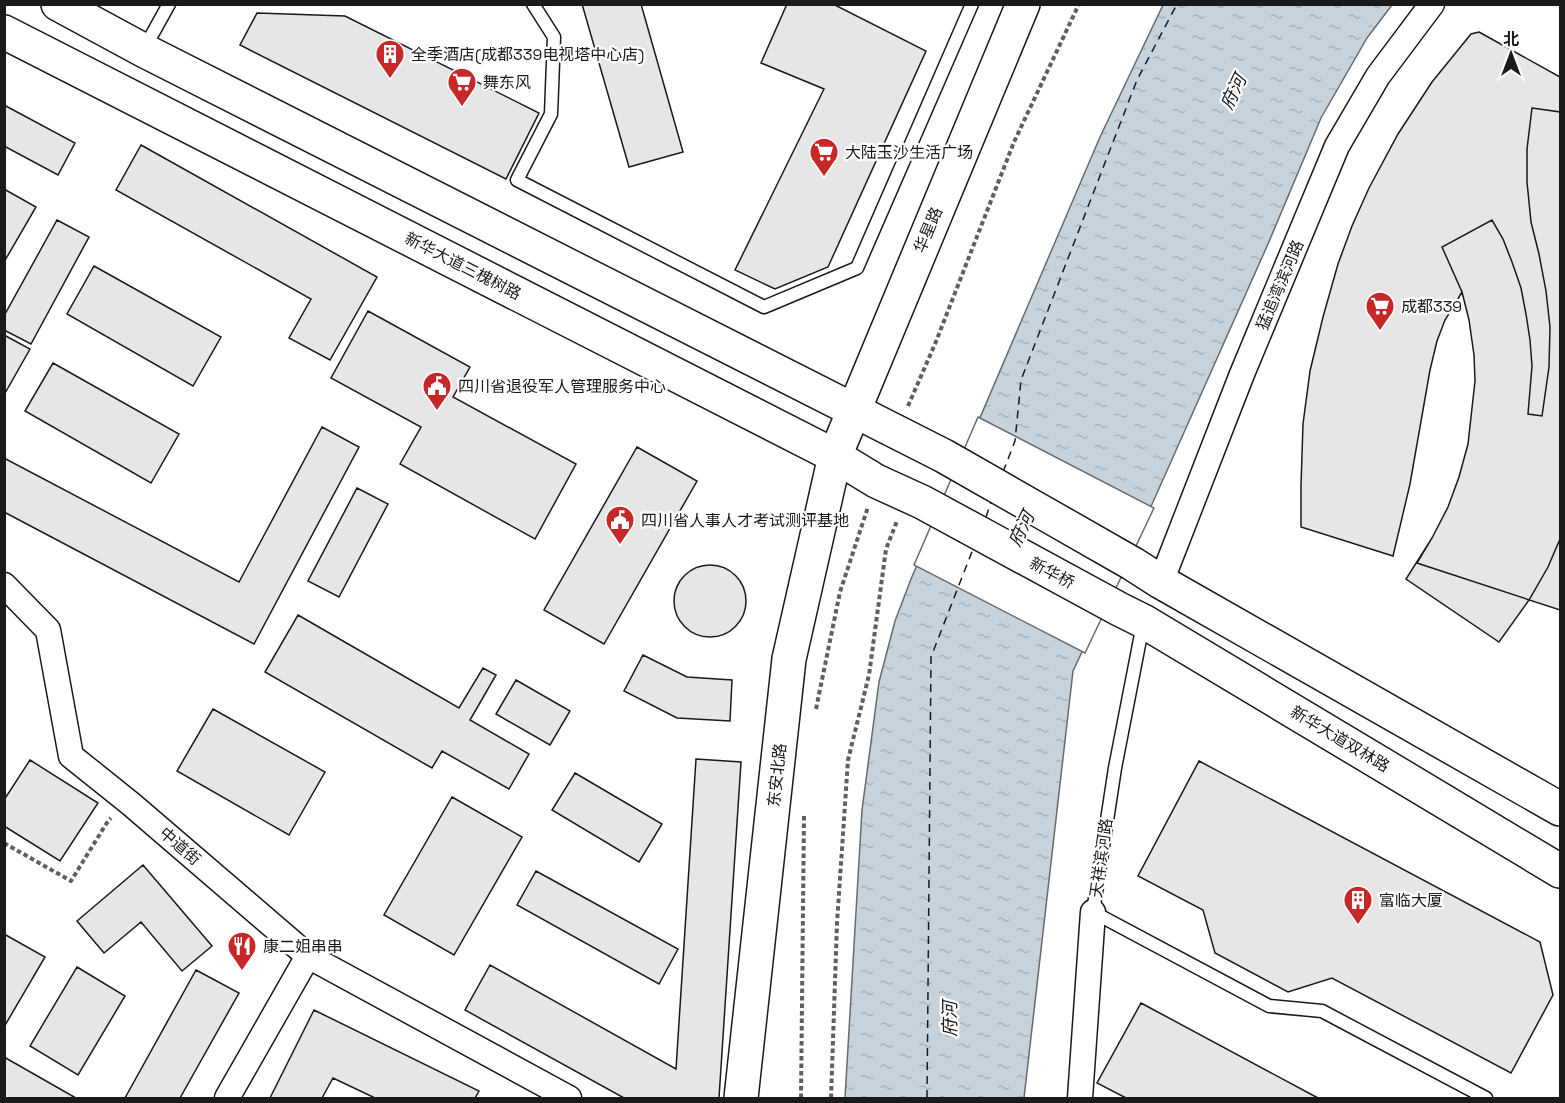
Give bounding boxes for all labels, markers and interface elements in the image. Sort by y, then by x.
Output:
north arrow [1481,24,1541,84]
text: 北 [1503,29,1519,50]
building icon: 全季酒店(成都339电视塔中心店) [374,38,406,80]
place label: 全季酒店(成都339电视塔中心店) [411,44,644,65]
supermarket icon: 舞东风 [446,66,478,108]
water label: 府河 [1215,68,1253,113]
place label: 舞东风 [483,72,531,93]
supermarket icon: 大陆玉沙生活广场 [808,136,840,178]
place label: 大陆玉沙生活广场 [845,142,973,163]
street label: 华星路 [909,204,947,256]
street label: 新华大道三槐树路 [401,228,525,304]
street label: 猛追湾滨河路 [1252,237,1308,333]
supermarket icon: 成都339 [1364,290,1396,332]
place label: 成都339 [1401,296,1462,317]
public building icon: 四川省退役军人管理服务中心 [421,370,453,412]
place label: 四川省退役军人管理服务中心 [458,376,666,397]
public building icon: 四川省人事人才考试测评基地 [604,504,636,546]
water label: 府河 [1003,505,1041,550]
place label: 四川省人事人才考试测评基地 [641,510,849,531]
street label: 新华桥 [1026,552,1078,594]
street label: 新华大道双林路 [1287,701,1393,777]
street label: 东安北路 [763,742,791,808]
street label: 天祥滨河路 [1085,817,1117,899]
street label: 中道街 [155,822,205,870]
building icon: 富临大厦 [1342,884,1374,926]
place label: 富临大厦 [1379,890,1443,911]
restaurant icon: 康二姐串串 [226,930,258,972]
place label: 康二姐串串 [263,936,343,957]
water label: 府河 [938,998,961,1037]

